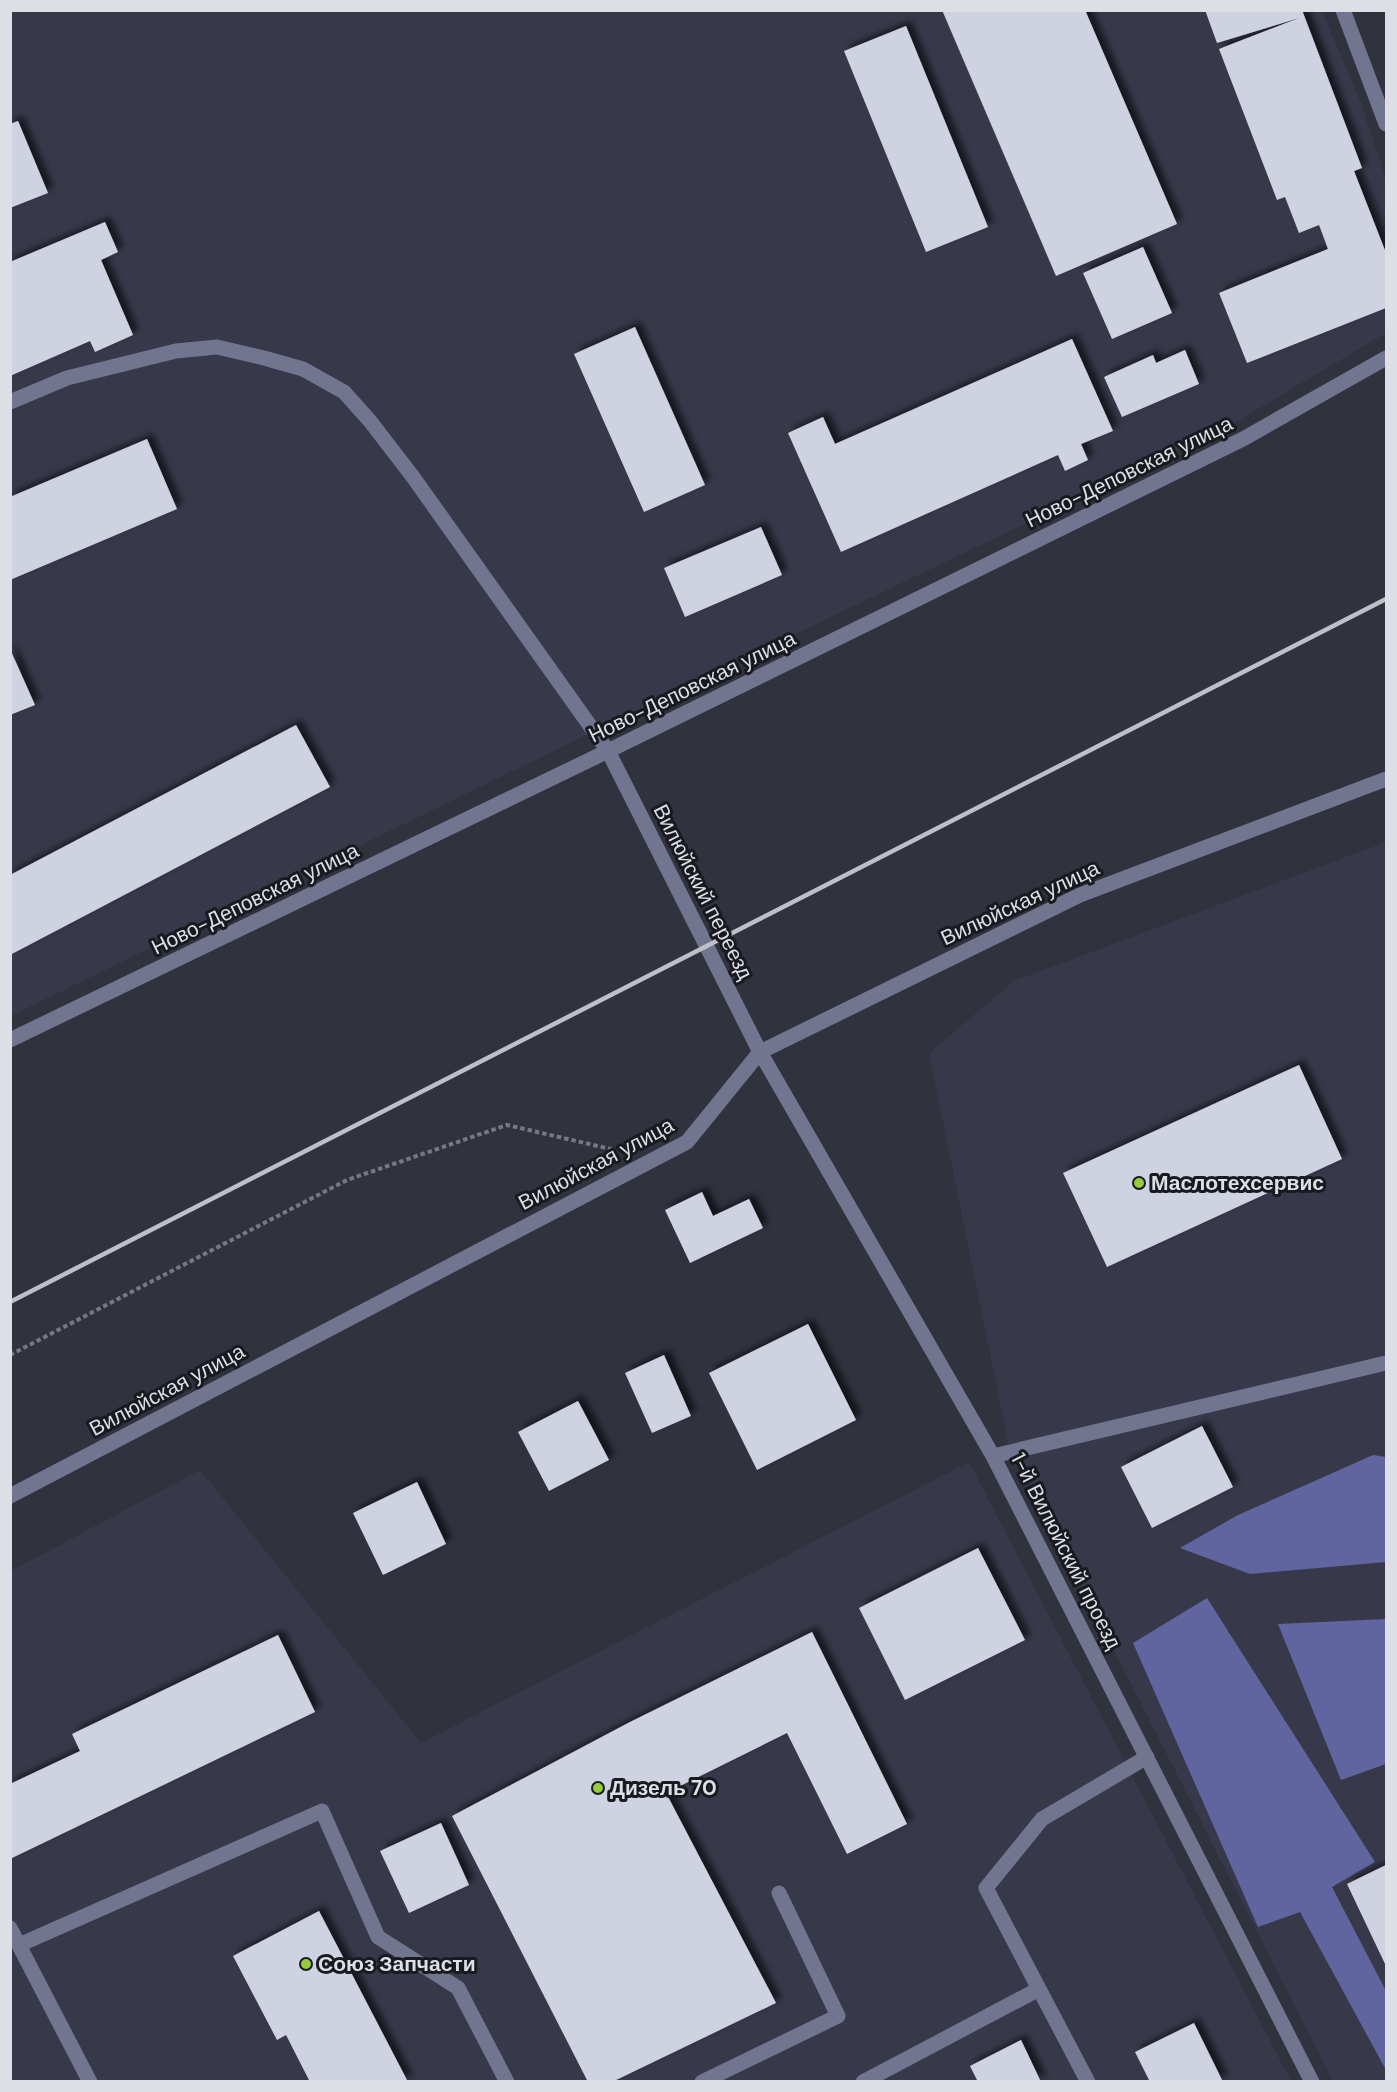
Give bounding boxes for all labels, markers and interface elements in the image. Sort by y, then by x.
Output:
street label: Ново-Деповская улица [1021,409,1238,534]
street label: Ново-Деповская улица [584,624,801,749]
street label: Вилюйский переезд [647,800,759,984]
street label: Ново-Деповская улица [147,836,364,961]
street label: Вилюйская улица [936,854,1104,952]
street label: Вилюйская улица [513,1111,679,1217]
place label: Маслотехсервис [1151,1169,1324,1197]
marker: Маслотехсервис [1132,1176,1146,1190]
street label: Вилюйская улица [84,1337,250,1443]
street label: 1-й Вилюйский проезд [1004,1448,1128,1654]
place label: Дизель 70 [610,1774,717,1802]
marker: Дизель 70 [591,1781,605,1795]
place label: Союз Запчасти [318,1950,476,1978]
marker: Союз Запчасти [299,1957,313,1971]

